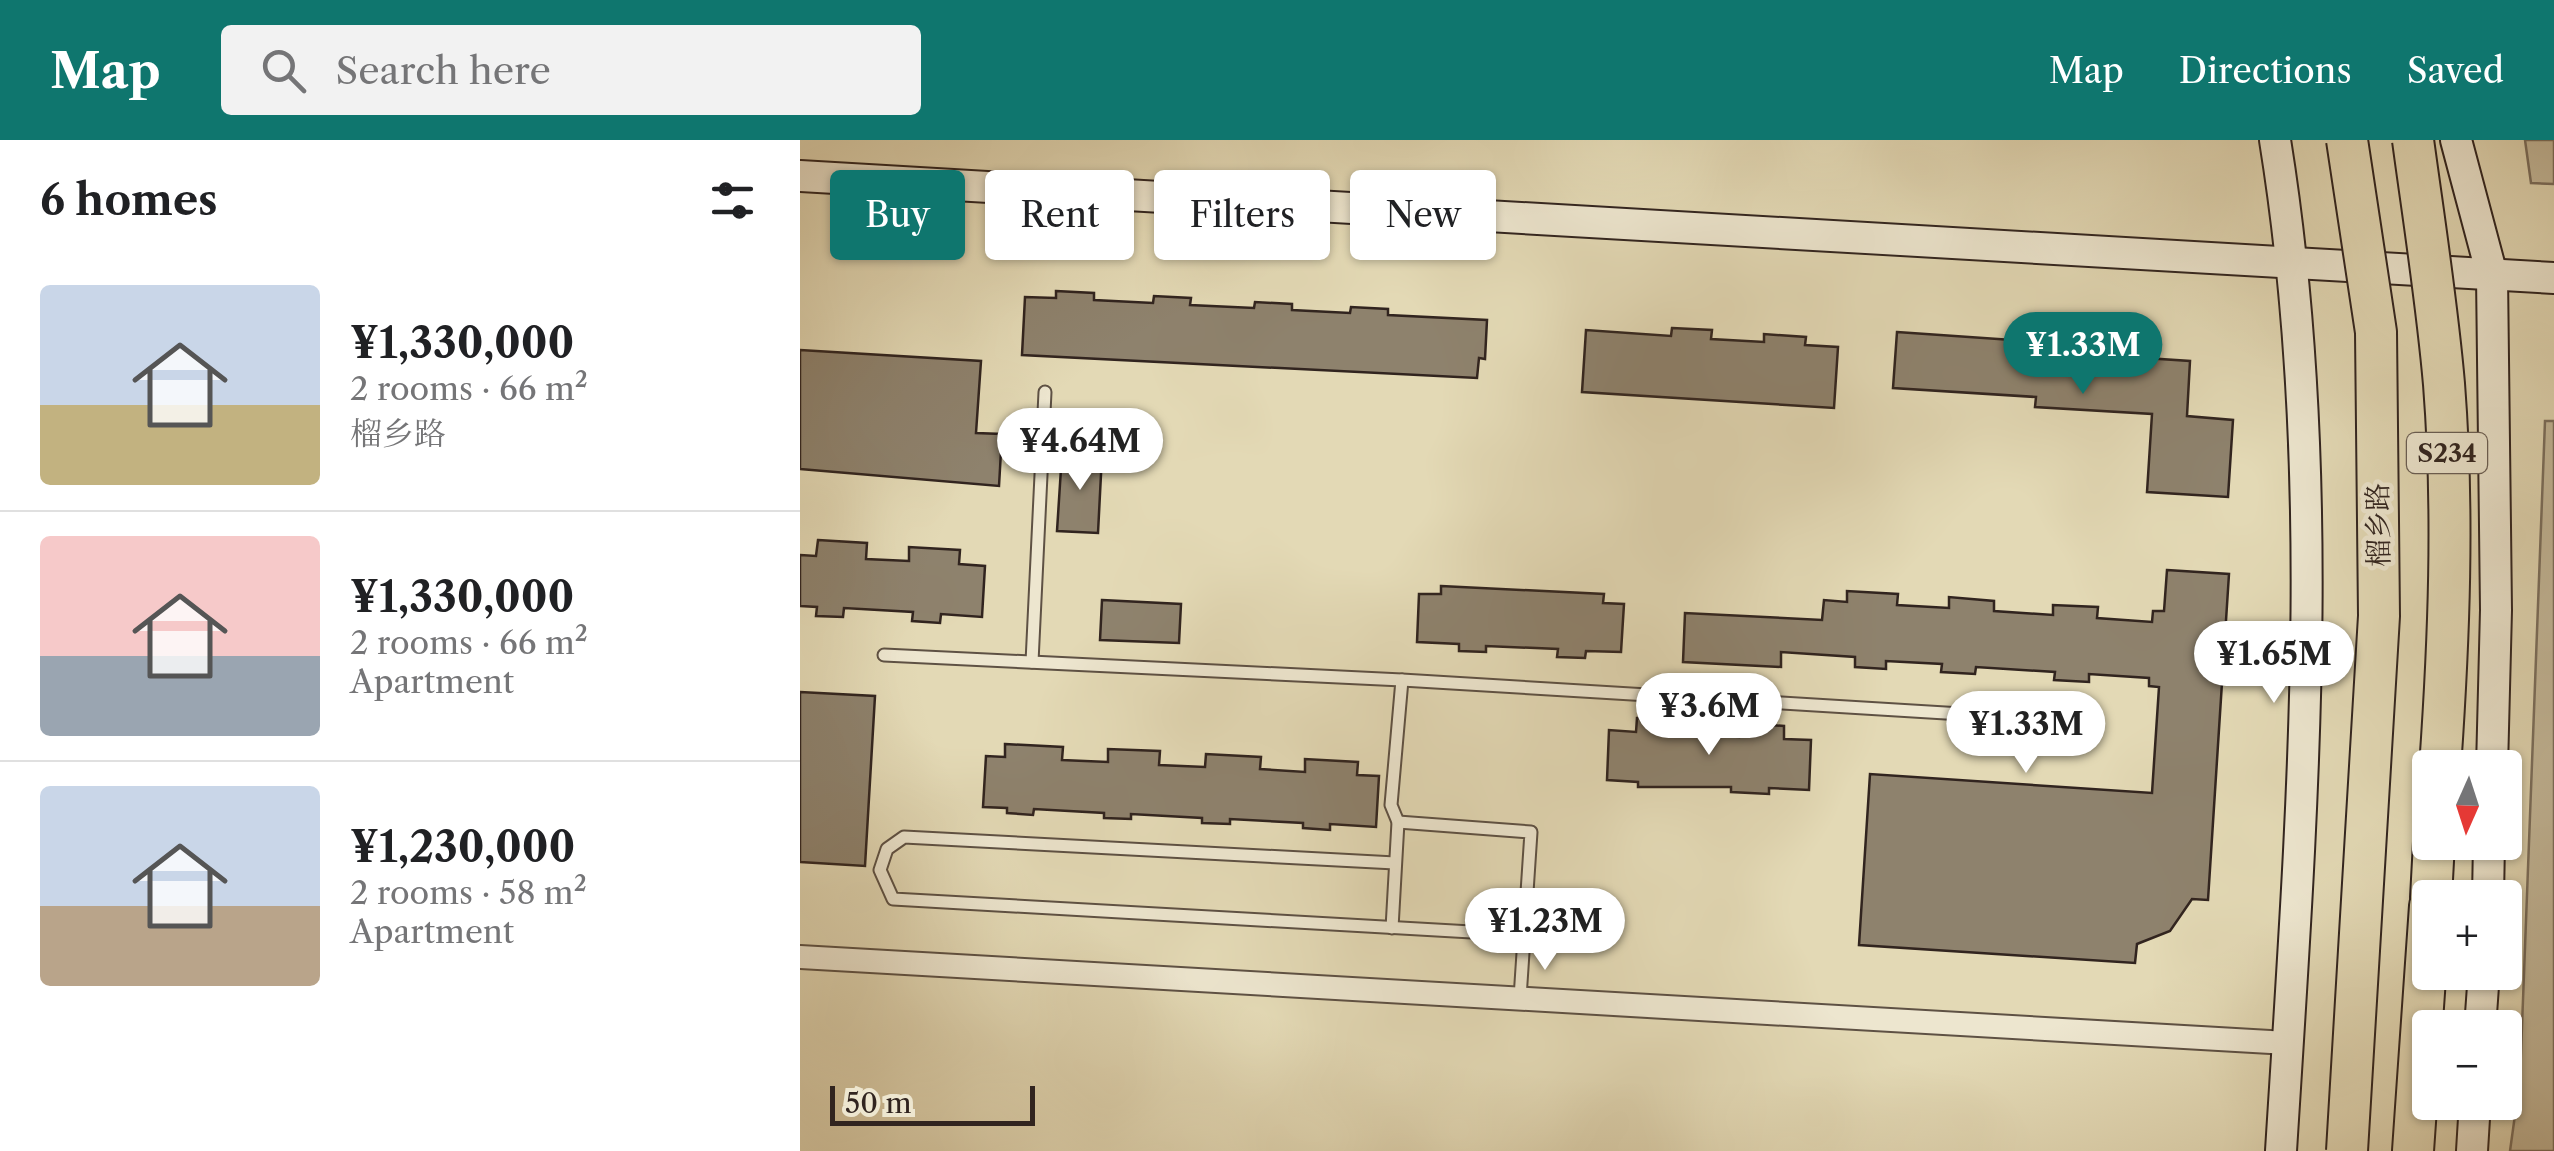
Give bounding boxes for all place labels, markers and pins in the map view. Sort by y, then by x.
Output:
pin: ¥1.33M [2002,312,2164,397]
pin: ¥4.64M [999,408,1161,493]
pin: ¥1.65M [2193,621,2355,706]
pin: ¥3.6M [1639,673,1779,758]
pin: ¥1.33M [1945,691,2107,776]
pin: ¥1.23M [1464,888,1626,973]

